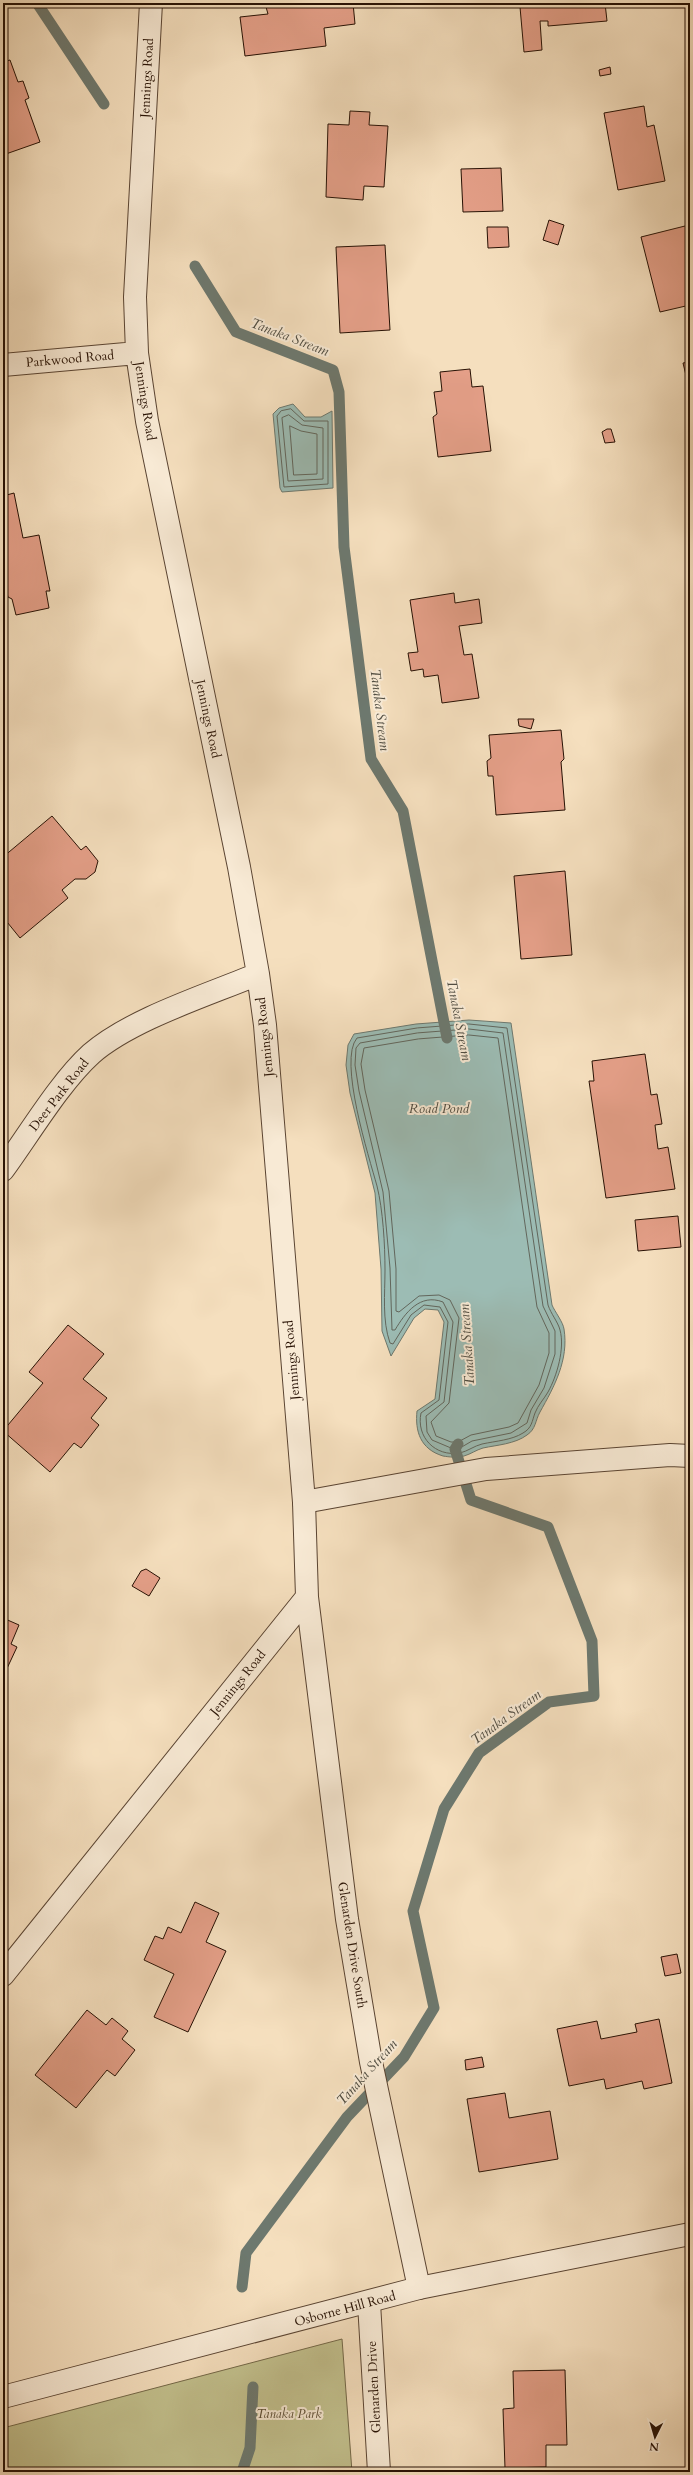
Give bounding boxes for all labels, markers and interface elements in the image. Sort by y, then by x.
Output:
street label: Jennings Road [136,38,158,120]
water label: Tanaka Stream [248,313,332,361]
street label: Parkwood Road [25,346,115,372]
street label: Jennings Road [130,358,160,442]
water label: Tanaka Stream [366,668,395,753]
street label: Jennings Road [190,676,225,760]
water label: Tanaka Stream [442,978,476,1063]
street label: Jennings Road [252,996,278,1080]
street label: Deer Park Road [25,1055,93,1135]
water label: Road Pond [409,1099,470,1118]
water label: Tanaka Stream [455,1303,479,1387]
street label: Jennings Road [280,1319,305,1403]
street label: Jennings Road [205,1646,270,1721]
water label: Tanaka Stream [467,1685,545,1749]
street label: Glenarden Drive South [333,1880,371,2010]
water label: Tanaka Stream [332,2035,402,2109]
street label: Osborne Hill Road [292,2287,398,2331]
street label: Glenarden Drive [363,2340,385,2434]
park label: Tanaka Park [256,2405,322,2423]
north arrow [635,2417,675,2457]
text: N [648,2439,660,2454]

